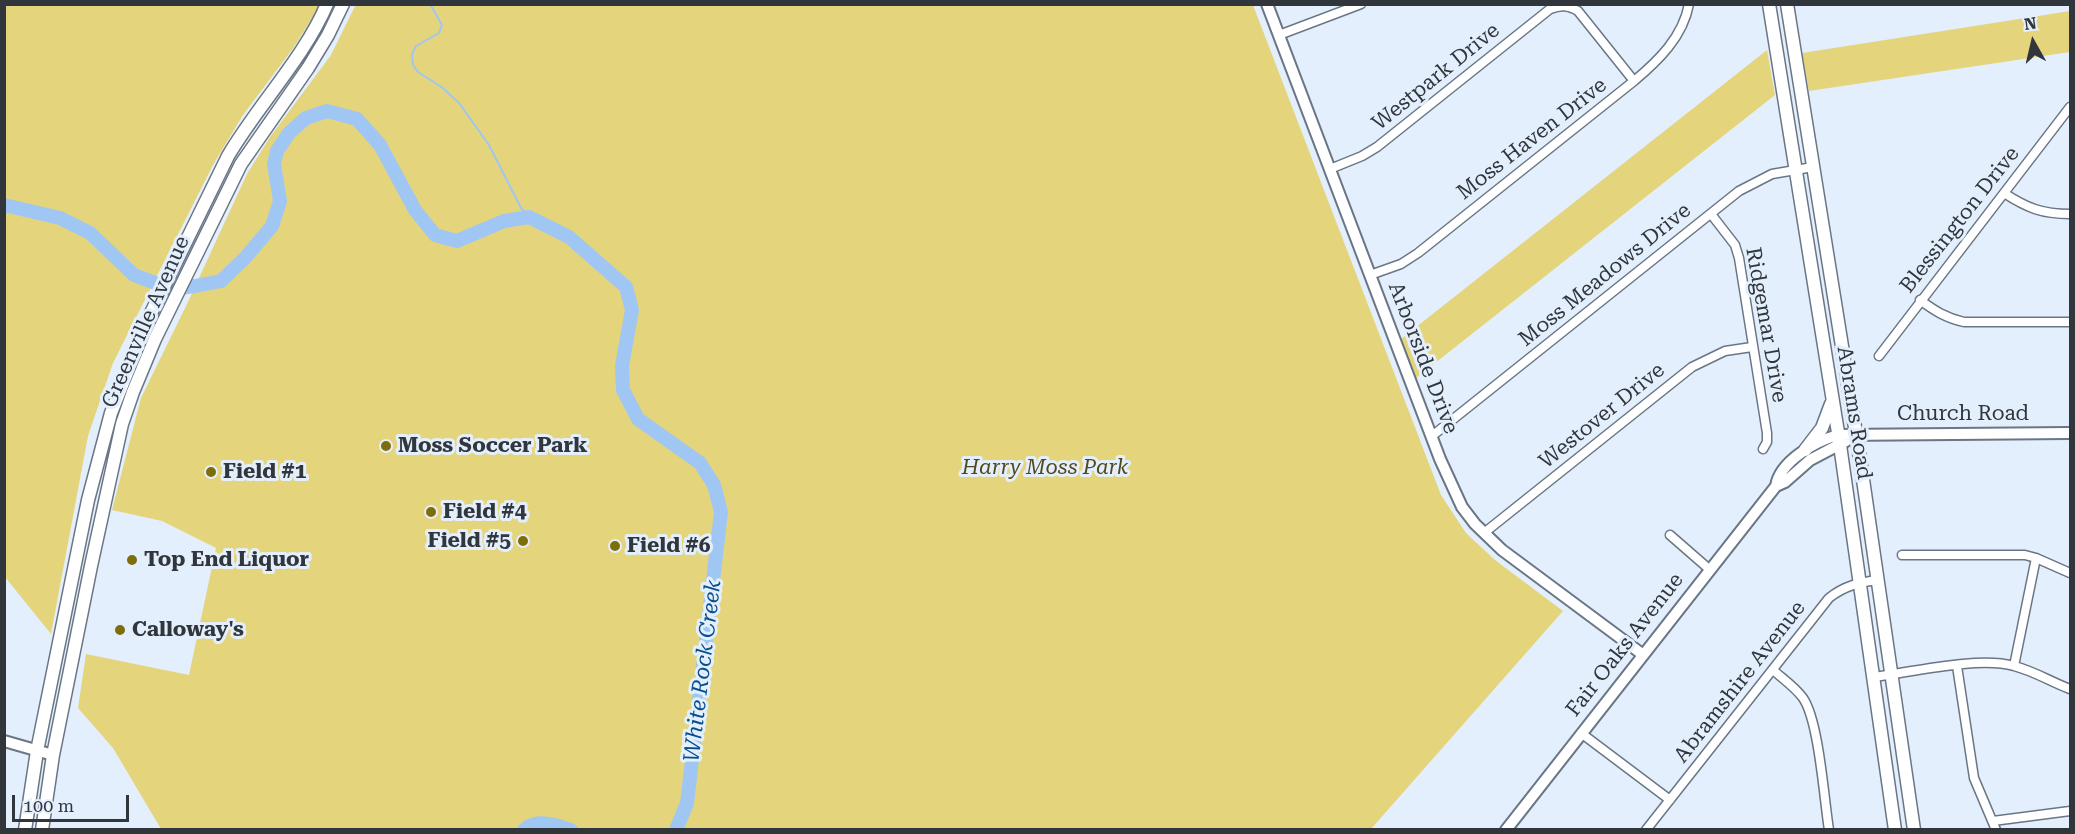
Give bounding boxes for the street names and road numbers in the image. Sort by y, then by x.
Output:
street label: Westpark Drive [1367,18,1505,136]
street label: Moss Haven Drive [1452,73,1612,205]
street label: Blessington Drive [1895,142,2025,298]
street label: Moss Meadows Drive [1514,198,1696,352]
street label: Greenville Avenue [97,232,195,412]
street label: Ridgemar Drive [1740,246,1792,404]
street label: Arborside Drive [1383,279,1463,437]
street label: Abrams Road [1831,345,1877,481]
street label: Westover Drive [1534,358,1670,474]
street label: Church Road [1897,401,2029,427]
street label: Fair Oaks Avenue [1561,568,1689,722]
street label: Abramshire Avenue [1669,596,1811,768]

